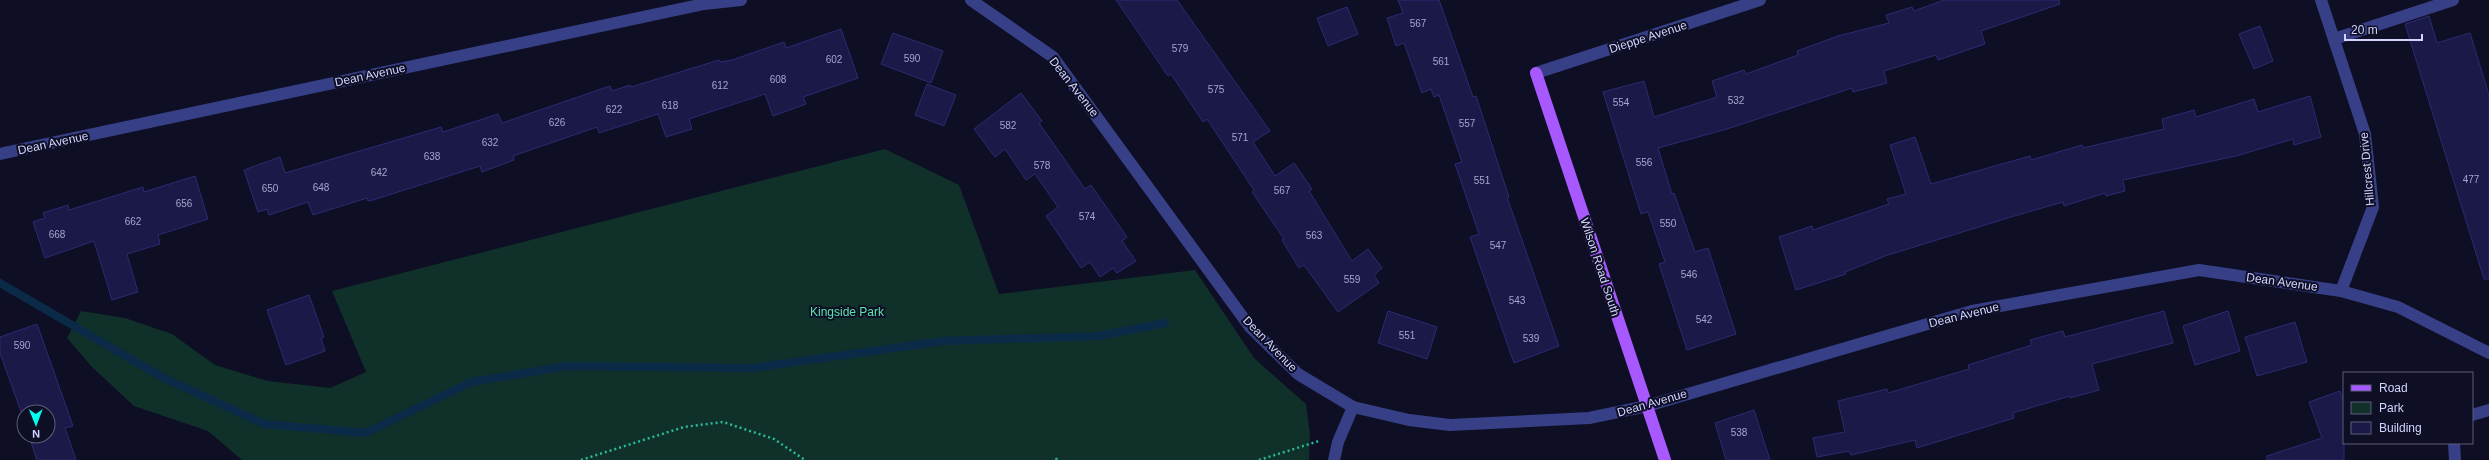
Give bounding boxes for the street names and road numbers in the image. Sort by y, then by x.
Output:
street label: Dieppe Avenue [1607,18,1689,56]
street label: Dean Avenue [1046,54,1102,120]
street label: Dean Avenue [333,61,407,89]
street label: Dean Avenue [16,129,90,157]
street label: Hillcrest Drive [2357,131,2377,206]
street label: Wilson Road South [1577,216,1623,318]
street label: Dean Avenue [2245,270,2319,294]
street label: Dean Avenue [1927,299,2001,330]
street label: Dean Avenue [1240,313,1300,375]
street label: Dean Avenue [1616,386,1689,420]

